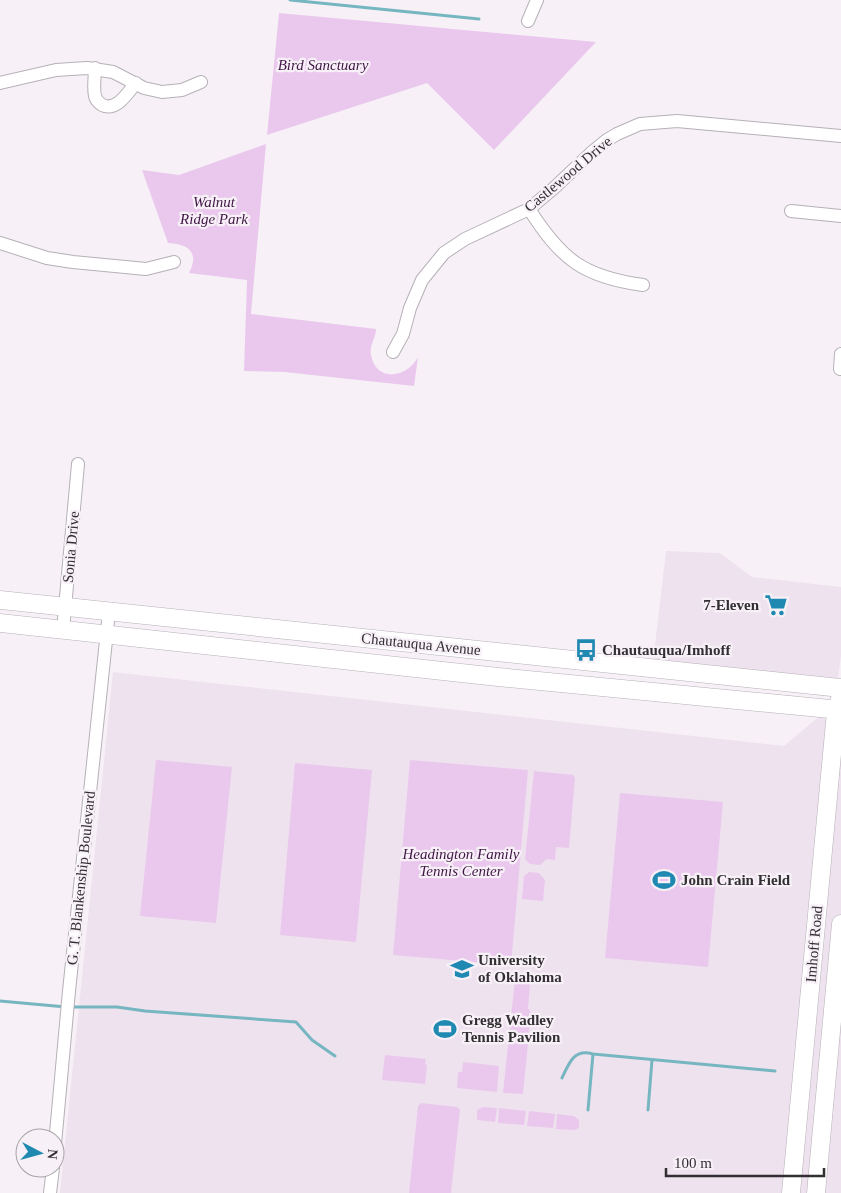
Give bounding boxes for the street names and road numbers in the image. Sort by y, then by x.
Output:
street label: Castlewood Drive [521,133,615,215]
street label: Sonia Drive [60,510,82,584]
street label: Chautauqua Avenue [360,630,482,658]
street label: G. T. Blankenship Boulevard [64,790,98,966]
street label: Imhoff Road [803,905,825,983]

